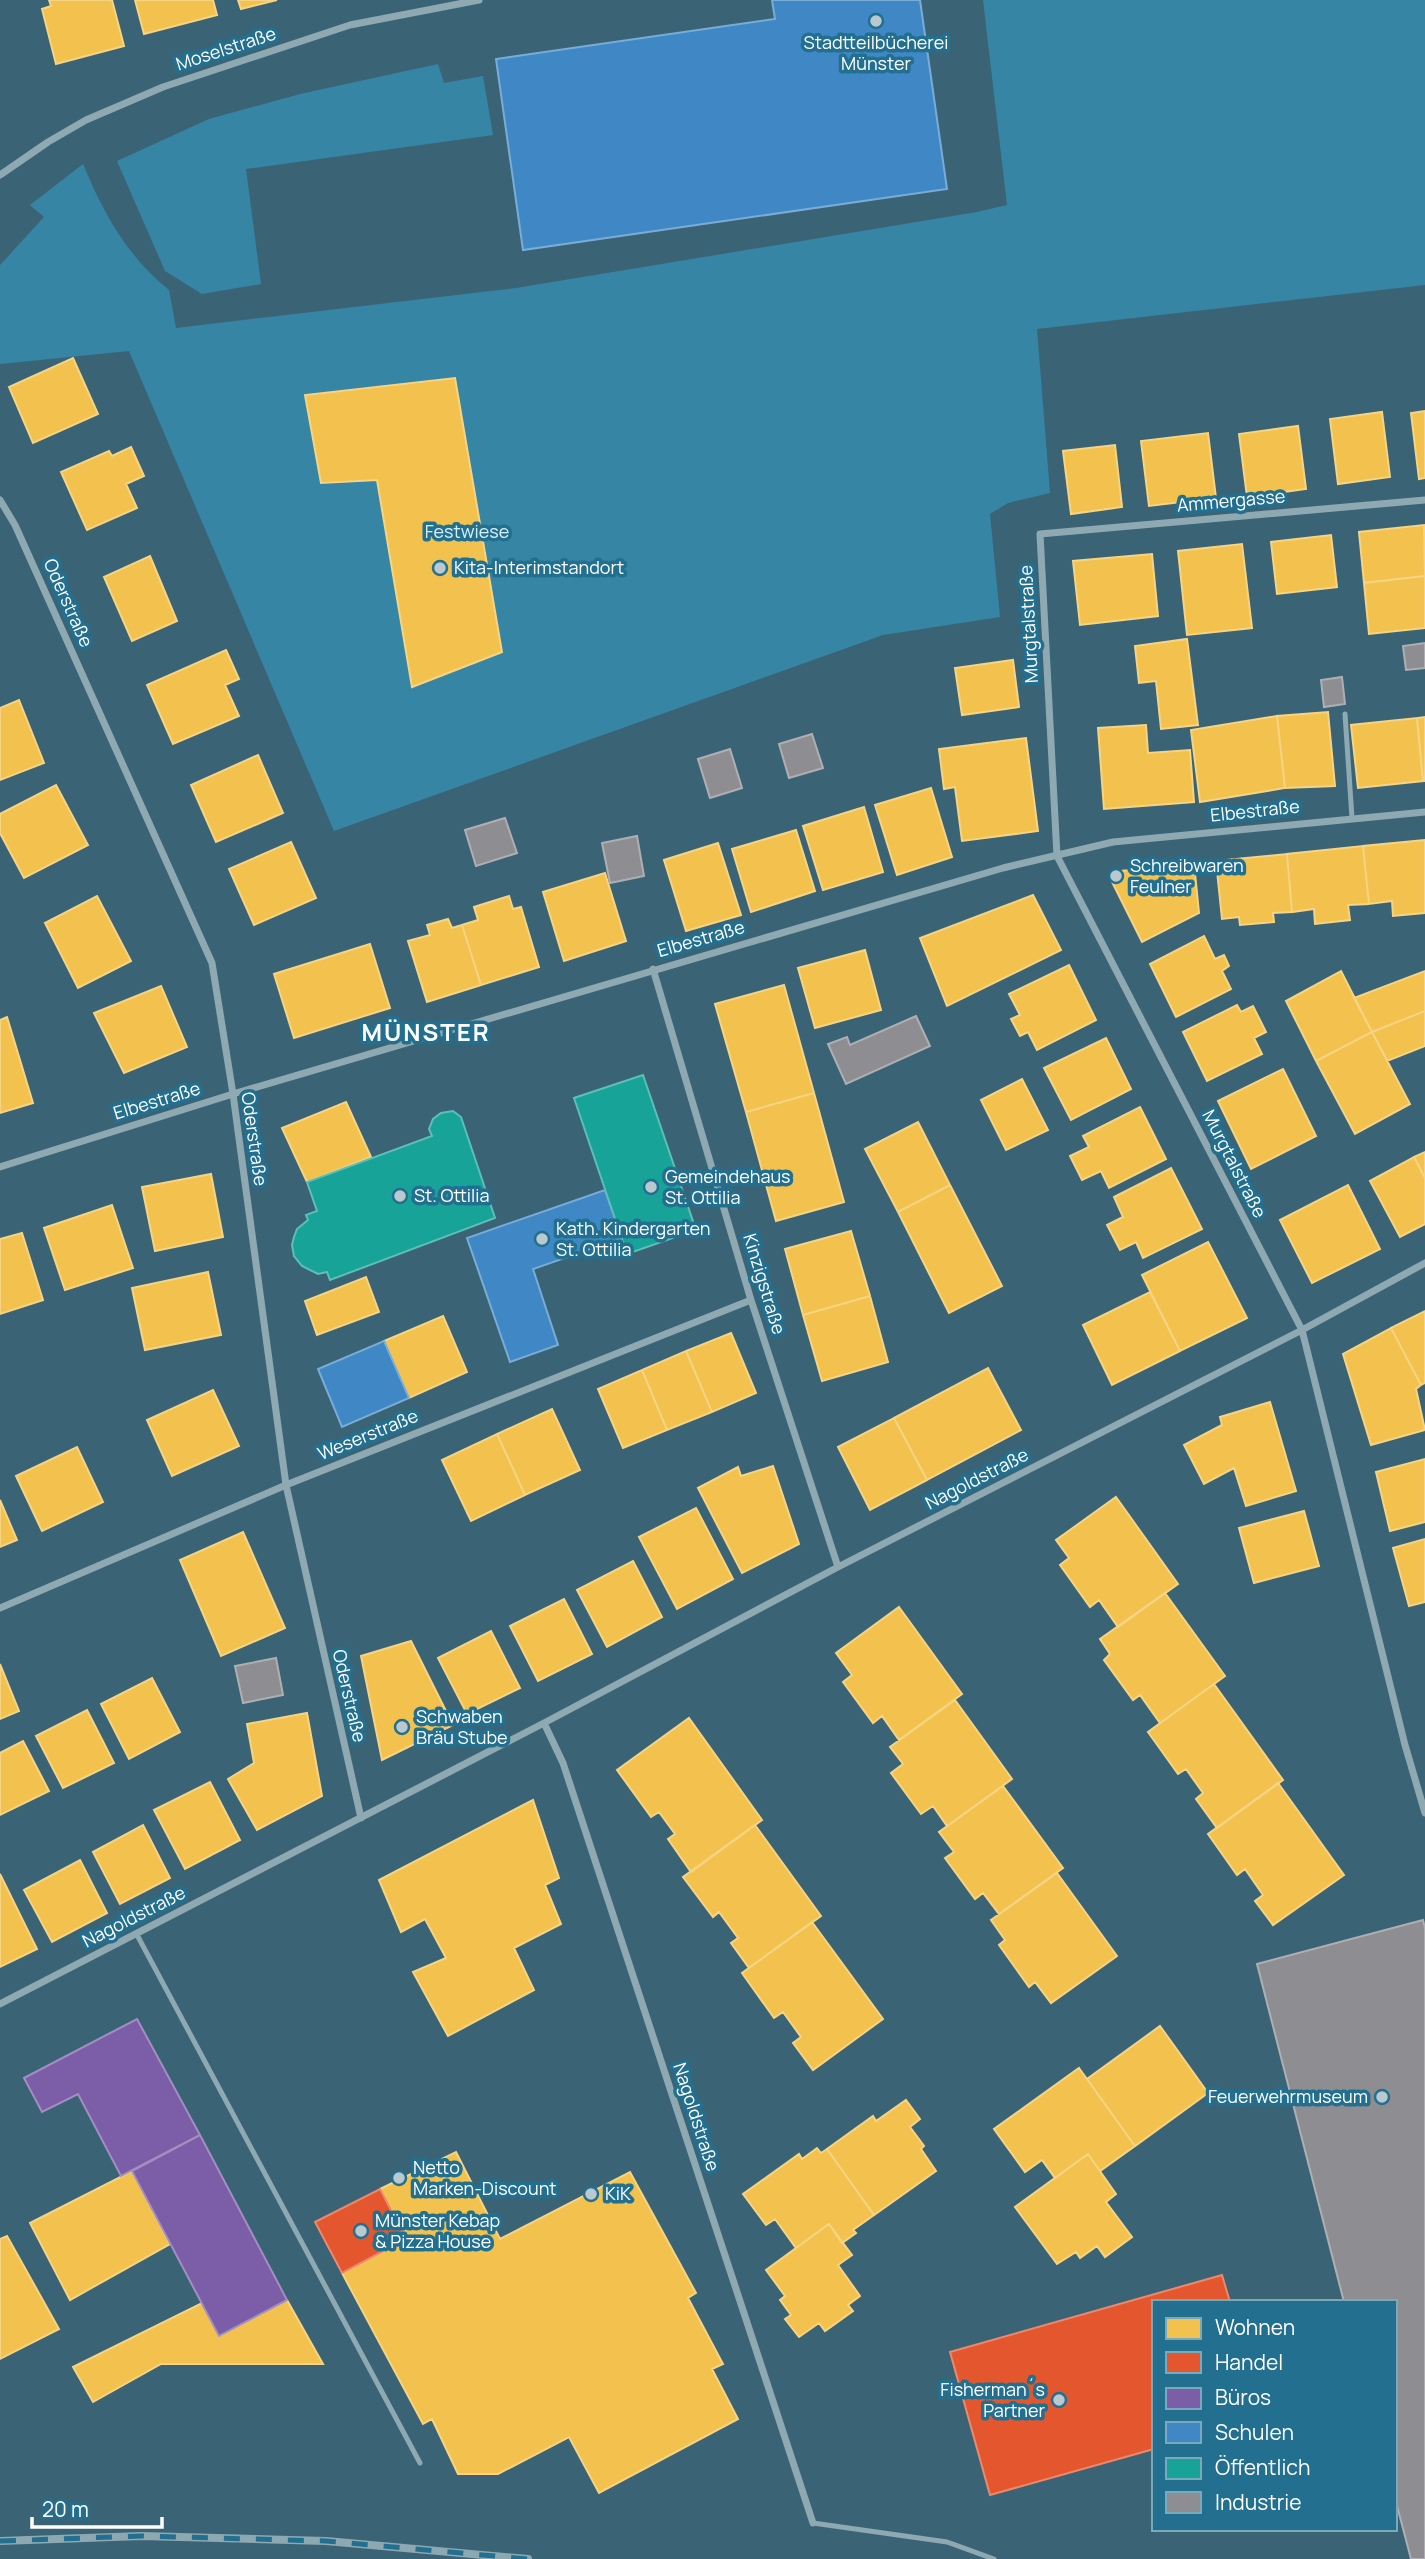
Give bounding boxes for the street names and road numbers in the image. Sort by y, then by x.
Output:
street label: Moselstraße [173,21,279,76]
street label: Ammergasse [1176,483,1286,517]
street label: Oderstraße [39,555,99,651]
street label: Murgtalstraße [1013,564,1043,684]
street label: Elbestraße [1209,793,1301,827]
street label: Elbestraße [654,914,747,962]
street label: Elbestraße [110,1075,203,1125]
street label: Oderstraße [237,1090,273,1187]
street label: Murgtalstraße [1197,1105,1272,1222]
street label: Kinzigstraße [738,1230,792,1337]
street label: Weserstraße [314,1403,421,1465]
street label: Nagoldstraße [921,1442,1032,1514]
street label: Oderstraße [328,1647,372,1744]
street label: Nagoldstraße [78,1880,189,1952]
street label: Nagoldstraße [668,2059,726,2174]

